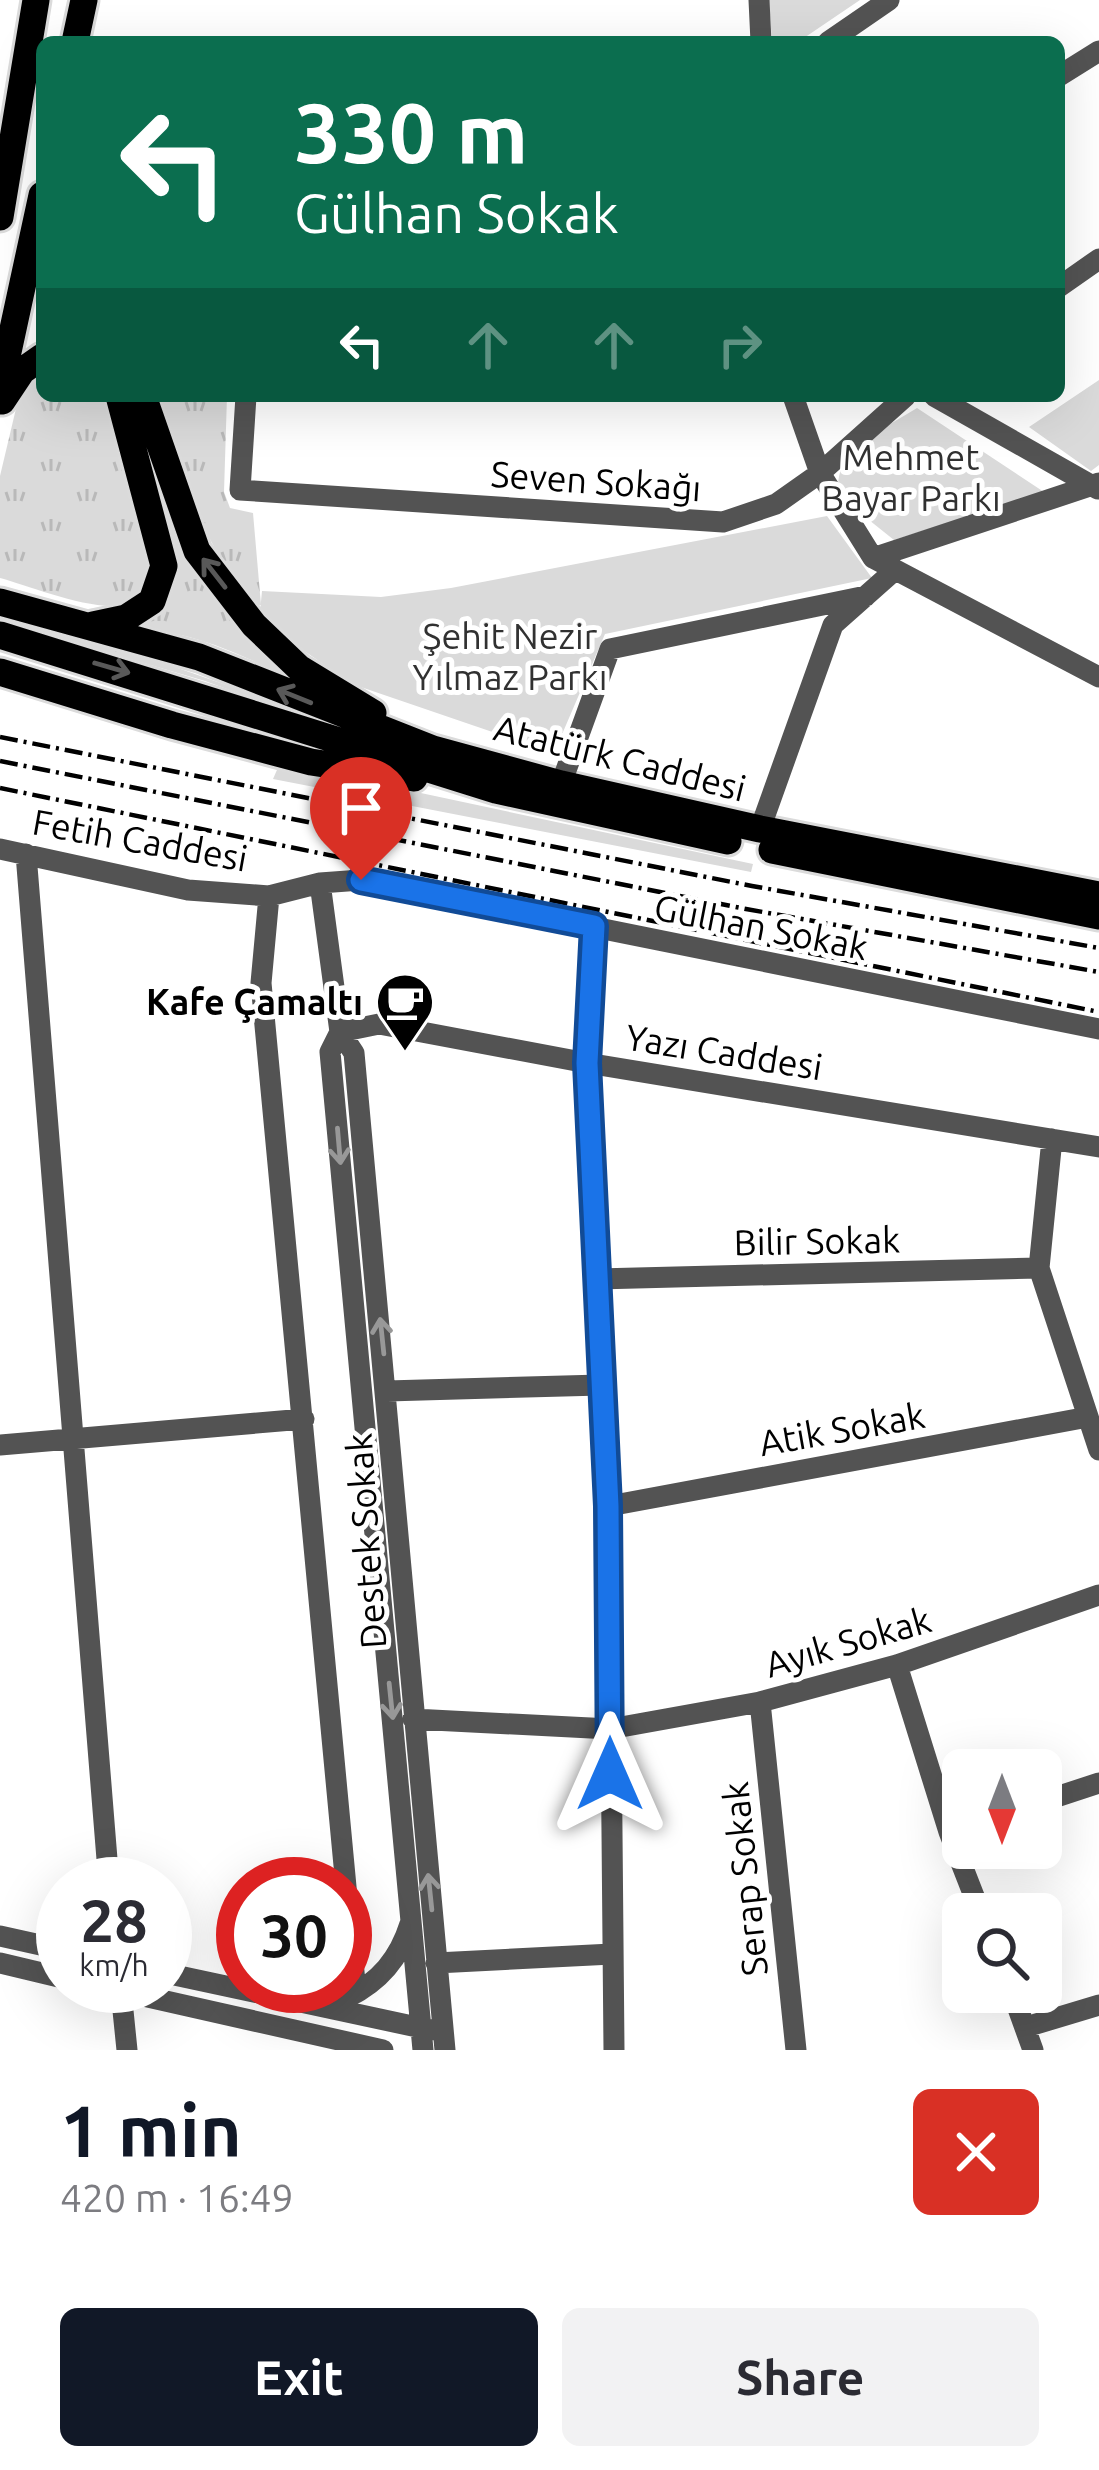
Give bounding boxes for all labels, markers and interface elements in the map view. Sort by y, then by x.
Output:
icon: left [96,84,252,240]
text: 330 m [294,85,528,179]
text: Gülhan Sokak [294,183,619,243]
icon: left [329,312,395,378]
icon: ahead [455,312,521,378]
icon: ahead [581,312,647,378]
icon: right [707,312,773,378]
park label: Mehmet Bayar Parkı [821,436,1001,518]
street label: Seven Sokağı [489,453,703,508]
one-way arrow [201,557,227,590]
park label: Şehit Nezir Yılmaz Parkı [412,615,608,697]
one-way arrow [92,658,130,680]
one-way arrow [276,684,313,706]
street label: Atatürk Caddesi [490,706,750,809]
pin [310,757,412,880]
icon: arrive [328,775,394,841]
street label: Fetih Caddesi [29,800,251,879]
street label: Gülhan Sokak [651,886,871,967]
cafe icon: Kafe Çamaltı [374,971,436,1053]
place label: Kafe Çamaltı [146,981,363,1023]
street label: Yazı Caddesi [623,1016,825,1087]
one-way arrow [328,1126,351,1165]
street label: Bilir Sokak [733,1219,901,1262]
one-way arrow [370,1317,393,1356]
street label: Atik Sokak [756,1394,928,1463]
street label: Destek Sokak [338,1432,393,1650]
street label: Ayık Sokak [760,1598,935,1685]
one-way arrow [380,1681,403,1720]
position arrow [547,1711,673,1837]
north arrow [942,1749,1062,1869]
map controls [942,1749,1062,2013]
street label: Serap Sokak [714,1780,775,1978]
speed limit sign: 30 [216,1857,372,2013]
one-way arrow [418,1873,440,1912]
text: 28 [80,1886,148,1953]
button: search [942,1893,1062,2013]
text: km/h [79,1948,149,1982]
button: close [913,2089,1039,2215]
text: 1 min [60,2090,242,2171]
text: 420 m · 16:49 [60,2176,294,2219]
button: Exit [60,2308,538,2446]
button: Share [562,2308,1039,2446]

